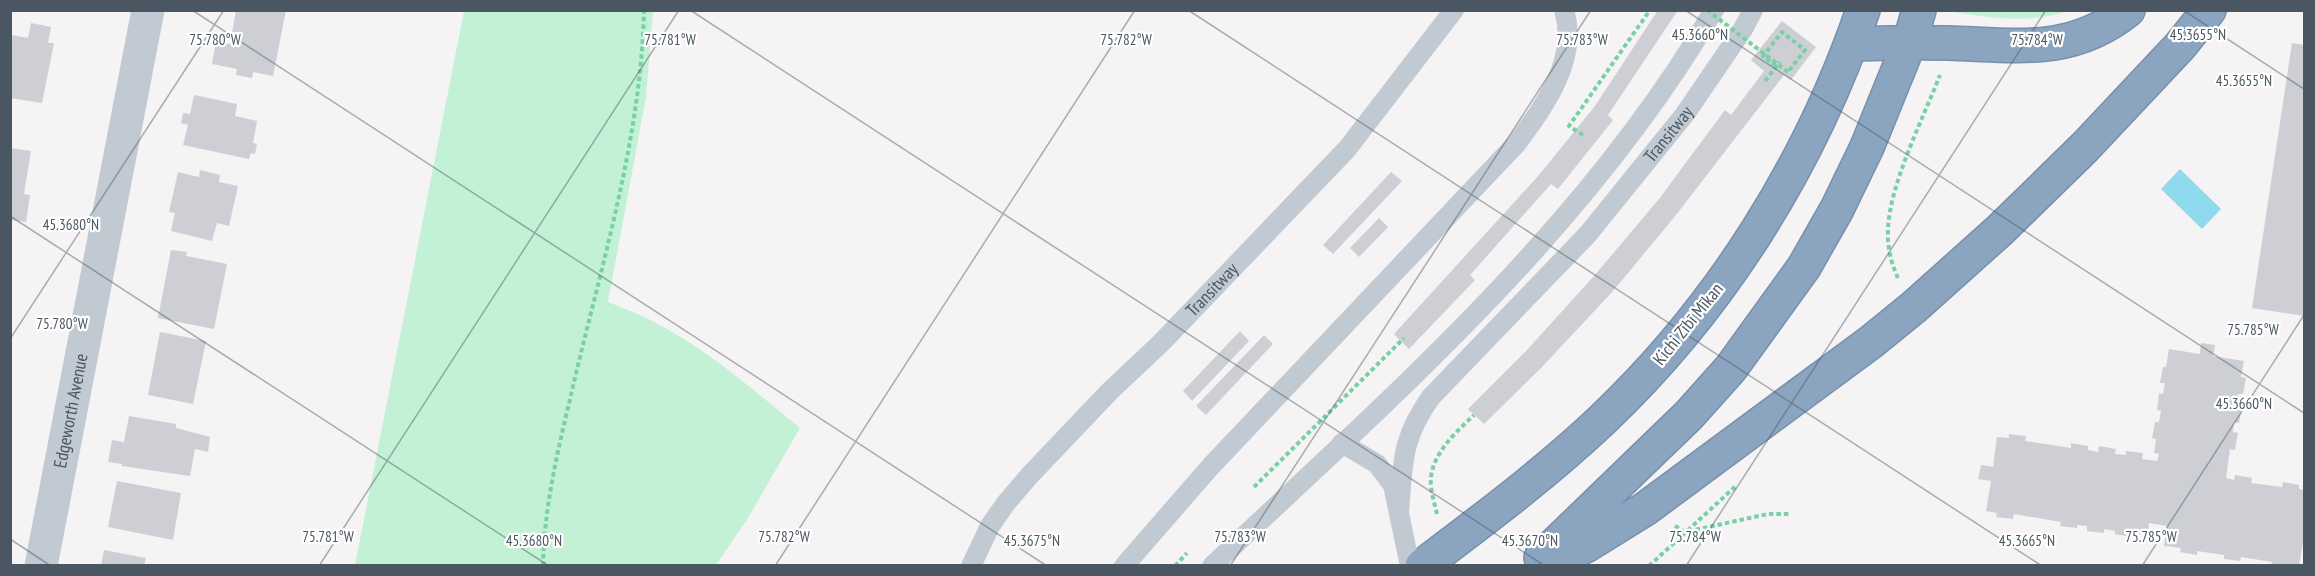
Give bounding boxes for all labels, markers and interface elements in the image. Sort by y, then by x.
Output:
text: 45.3660°N [1672,25,1728,44]
text: 45.3655°N [2170,25,2226,44]
text: 75.780°W [189,30,241,49]
text: 75.781°W [644,30,696,49]
text: 75.782°W [1100,30,1152,49]
text: 75.783°W [1556,30,1608,49]
text: 75.784°W [2011,30,2063,49]
text: 45.3655°N [2216,71,2272,90]
street label: Transitway [1638,101,1698,167]
text: 45.3680°N [43,215,99,234]
street label: Transitway [1181,257,1243,321]
street label: Kichi Zībī Mīkan [1647,278,1728,370]
text: 75.780°W [36,314,88,333]
text: 75.785°W [2227,320,2279,339]
street label: Edgeworth Avenue [48,352,93,470]
text: 45.3660°N [2216,394,2272,413]
text: 75.781°W [302,527,354,546]
text: 75.782°W [758,527,810,546]
text: 75.783°W [1214,527,1266,546]
text: 75.784°W [1669,527,1721,546]
text: 75.785°W [2125,527,2177,546]
text: 45.3680°N [506,531,562,550]
text: 45.3675°N [1004,531,1060,550]
text: 45.3670°N [1502,531,1558,550]
text: 45.3665°N [1999,531,2055,550]

